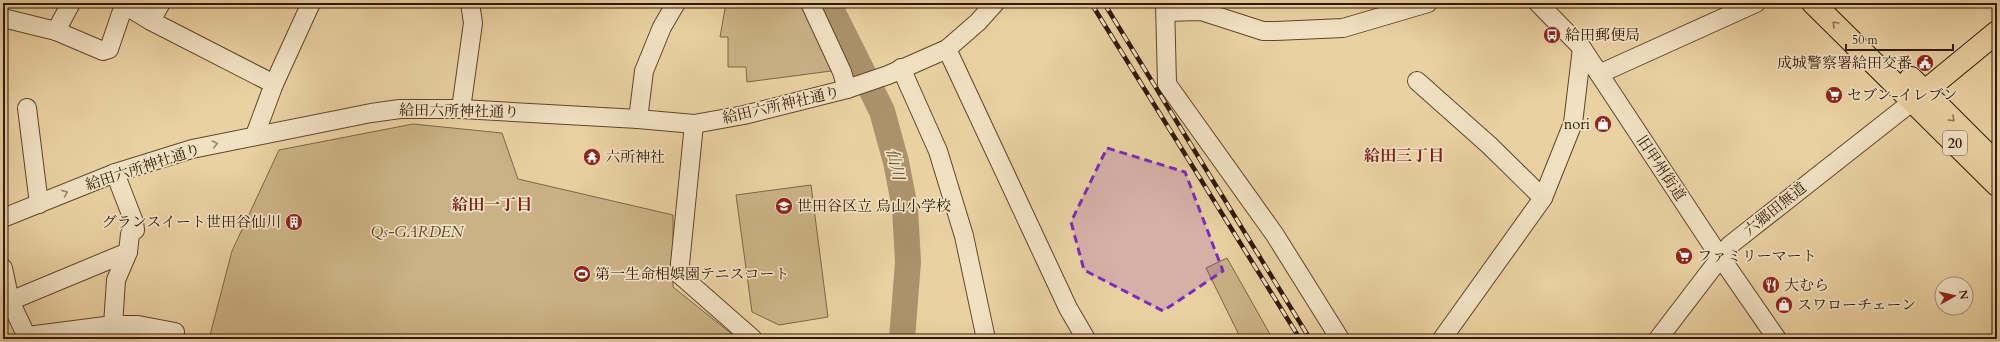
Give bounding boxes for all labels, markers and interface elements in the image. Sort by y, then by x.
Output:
one-way arrow [1832,21,1840,29]
bus stop icon: 給田郵便局 [1542,25,1562,45]
place label: 給田郵便局 [1565,25,1640,45]
scale bar [1846,26,1953,52]
text: 50 m [1852,32,1879,48]
place label: 成城警察署給田交番 [1777,53,1912,73]
public building icon: 成城警察署給田交番 [1915,53,1935,73]
street label: 給田六所神社通り [720,82,842,128]
supermarket icon: セブン-イレブン [1824,85,1844,105]
place label: セブン-イレブン [1847,85,1958,105]
street label: 給田六所神社通り [399,100,519,122]
place label: nori [1564,114,1590,134]
shop icon: nori [1593,114,1613,134]
one-way arrow [1947,114,1955,122]
street label: 旧甲州街道 [1632,131,1690,205]
road number: 20 [1943,131,1967,155]
street label: 給田六所神社通り [83,139,203,195]
one-way arrow [212,140,218,149]
district label: 給田三丁目 [1364,145,1444,167]
water label: 仙川 [881,146,910,184]
temple icon: 六所神社 [582,147,602,167]
place label: 六所神社 [605,147,665,167]
street label: 六郷田無道 [1740,178,1810,240]
one-way arrow [61,190,69,198]
district label: 給田一丁目 [452,194,532,216]
school or university icon: 世田谷区立 烏山小学校 [774,196,794,216]
place label: 世田谷区立 烏山小学校 [797,196,951,216]
place label: グランスイート世田谷仙川 [102,212,281,232]
building icon: グランスイート世田谷仙川 [284,212,304,232]
park label: Qs-GARDEN [371,222,465,242]
supermarket icon: ファミリーマート [1674,246,1694,266]
place label: ファミリーマート [1697,246,1817,266]
sports icon: 第一生命相娯園テニスコート [572,264,592,284]
place label: 第一生命相娯園テニスコート [595,264,789,284]
restaurant icon: 大むら [1761,275,1781,295]
place label: 大むら [1784,275,1829,295]
north arrow [1934,276,1974,316]
text: N [1955,289,1972,301]
shop icon: スワローチェーン [1774,295,1794,315]
place label: スワローチェーン [1797,295,1916,315]

